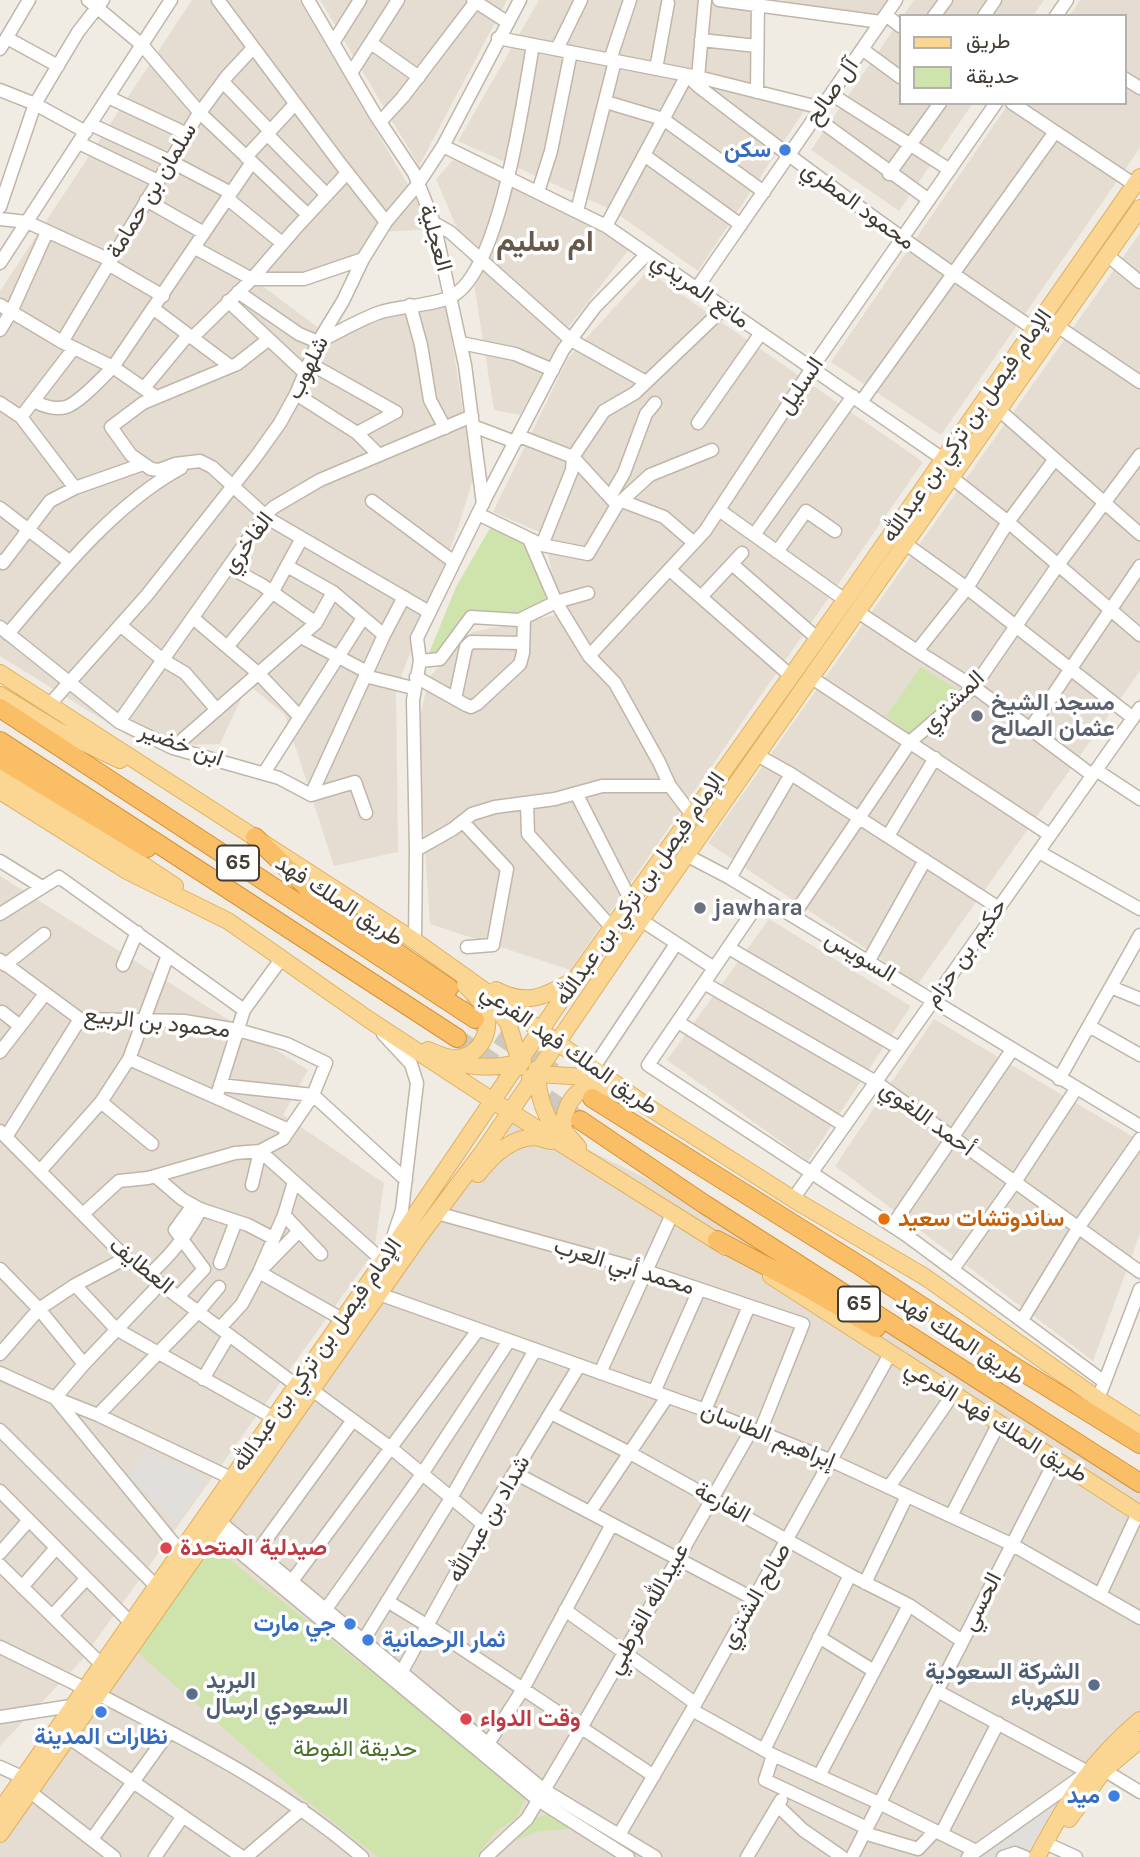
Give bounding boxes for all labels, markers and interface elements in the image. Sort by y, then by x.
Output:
legend [898,14,1126,105]
text: طريق [966,29,1011,53]
street label: آل صالح [799,53,865,131]
text: حديقة [966,64,1019,88]
street label: سلمان بن حمامة [101,118,203,264]
place label: سكن [724,136,771,164]
marker: سكن [777,142,793,158]
street label: محمود المطري [796,156,920,256]
street label: العجلية [412,201,458,275]
district label: ام سليم [496,224,594,260]
street label: مانع المريدي [645,247,755,335]
street label: الإمام فيصل بن تركي بن عبدالله [876,304,1058,548]
street label: شلهوب [281,332,335,404]
street label: السليل [772,352,830,420]
street label: الفاخري [216,507,280,579]
street label: المشتري [915,665,991,739]
place label: مسجد الشيخ عثمان الصالح [991,689,1115,743]
marker: مسجد الشيخ عثمان الصالح [969,708,985,724]
street label: ابن خضير [135,717,227,773]
street label: الإمام فيصل بن تركي بن عبدالله [549,767,731,1011]
road number: 65 [217,846,259,880]
street label: طريق الملك فهد [270,849,408,953]
street label: حكيم بن حزام [919,893,1013,1013]
place label: jawhara [714,894,803,922]
marker: jawhara [692,900,708,916]
street label: السويس [820,925,900,989]
street label: طريق الملك فهد الفرعي [475,978,663,1122]
street label: محمود بن الربيع [82,1002,232,1044]
street label: أحمد اللغوي [874,1075,980,1163]
place label: ساندوتشات سعيد [898,1205,1064,1233]
marker: ساندوتشات سعيد [876,1211,892,1227]
street label: العطايف [103,1232,179,1300]
street label: محمد أبي العرب [550,1232,698,1302]
street label: الإمام فيصل بن تركي بن عبدالله [226,1233,408,1477]
road number: 65 [838,1286,880,1322]
street label: طريق الملك فهد [891,1288,1029,1392]
street label: طريق الملك فهد الفرعي [900,1355,1092,1489]
street label: إبراهيم الطاسان [697,1397,839,1475]
street label: شداد بن عبدالله [442,1451,536,1587]
street label: الفارعة [689,1477,755,1529]
place label: صيدلية المتحدة [180,1534,327,1562]
street label: صالح الشتري [715,1538,797,1654]
street label: عبيدالله القرطبي [601,1539,695,1679]
marker: صيدلية المتحدة [158,1540,174,1556]
street label: الحسي [956,1568,1008,1636]
place label: جي مارت [253,1610,336,1638]
marker: جي مارت [342,1616,358,1632]
place label: ثمار الرحمانية [382,1626,506,1654]
marker: ثمار الرحمانية [360,1632,376,1648]
place label: الشركة السعودية للكهرباء [925,1658,1080,1712]
place label: البريد السعودي ارسال [206,1667,348,1721]
marker: الشركة السعودية للكهرباء [1086,1677,1102,1693]
marker: البريد السعودي ارسال [184,1686,200,1702]
marker: نظارات المدينة [93,1704,109,1720]
place label: وقت الدواء [480,1705,581,1733]
marker: وقت الدواء [458,1711,474,1727]
place label: نظارات المدينة [34,1723,168,1751]
park label: حديقة الفوطة [293,1735,417,1763]
place label: ميد [1067,1782,1100,1810]
marker: ميد [1106,1788,1122,1804]

